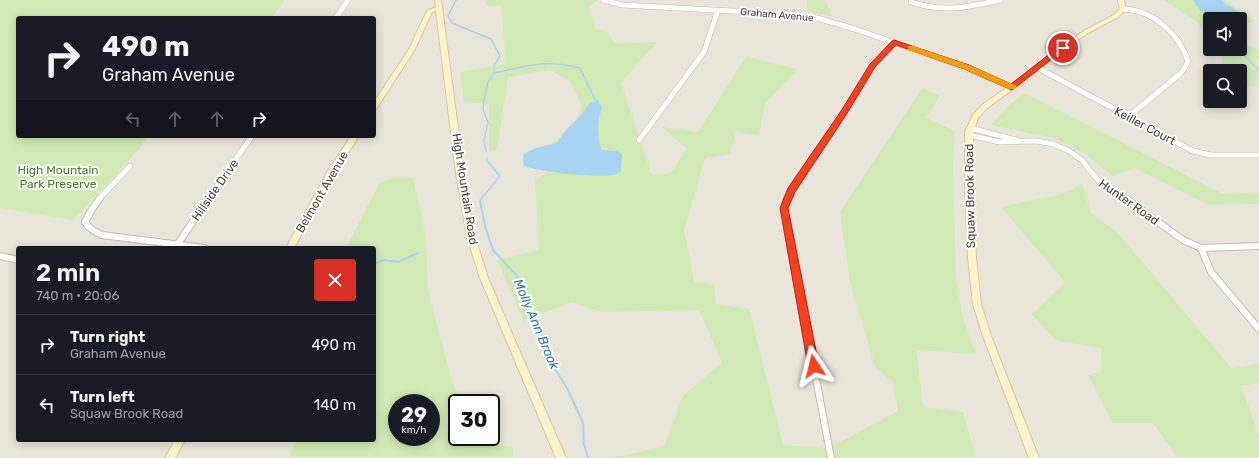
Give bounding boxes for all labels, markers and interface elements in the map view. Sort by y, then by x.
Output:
street label: Graham Avenue [740,6,815,24]
map controls [1203,12,1247,108]
button: sound [1203,12,1247,56]
text: 490 m [102,30,190,63]
pin [1046,31,1080,65]
icon: right [36,32,88,84]
icon: arrive [1052,37,1074,59]
text: Graham Avenue [102,64,235,86]
button: search [1203,64,1247,108]
street label: Keiller Court [1112,104,1178,148]
icon: left [122,108,144,130]
icon: ahead [164,108,186,130]
icon: ahead [206,108,228,130]
icon: right [248,108,270,130]
street label: High Mountain Road [449,132,481,246]
street label: Squaw Brook Road [962,144,978,248]
street label: Belmont Avenue [293,149,351,235]
street label: Hillside Drive [189,156,242,224]
park label: High Mountain Park Preserve [17,163,99,191]
street label: Hunter Road [1096,176,1162,228]
text: 2 min [36,259,100,287]
button: close [314,259,356,301]
water label: Molly Ann Brook [511,277,562,372]
text: 740 m · 20:06 [36,288,119,303]
text: Turn right [70,328,145,346]
icon: right [36,334,58,356]
text: 490 m [311,336,356,354]
position arrow [793,345,835,387]
text: Graham Avenue [70,346,166,361]
text: Turn left [70,388,135,406]
icon: left [36,394,58,416]
speed limit sign: 30 [448,394,500,446]
text: 140 m [314,396,356,414]
text: 29 [401,403,427,427]
text: Squaw Brook Road [70,406,183,421]
text: km/h [402,424,426,436]

